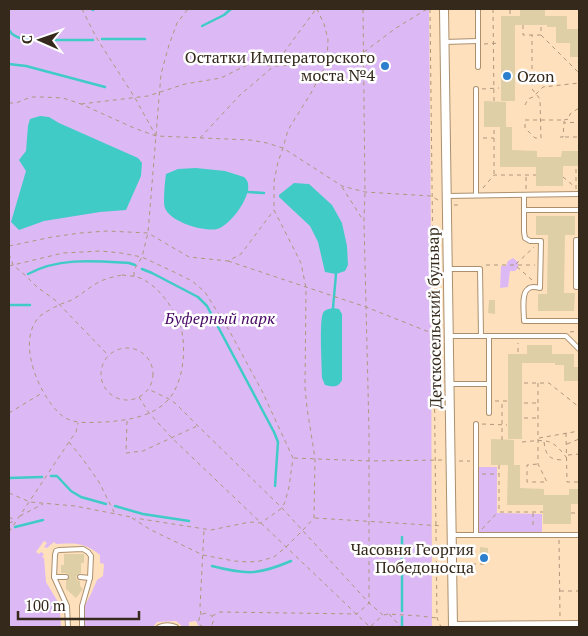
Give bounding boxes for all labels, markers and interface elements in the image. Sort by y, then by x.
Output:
north arrow [15,15,65,65]
text: С [17,35,36,44]
place label: Остатки Императорского моста №4 [185,46,375,86]
marker: Остатки Императорского моста №4 [379,60,391,72]
place label: Ozon [517,65,555,87]
marker: Ozon [501,70,513,82]
street label: Детскосельский бульвар [421,227,447,409]
park label: Буферный парк [164,307,275,329]
place label: Часовня Георгия Победоносца [351,538,474,578]
marker: Часовня Георгия Победоносца [478,552,490,564]
scale bar [18,588,139,620]
text: 100 m [25,595,66,615]

